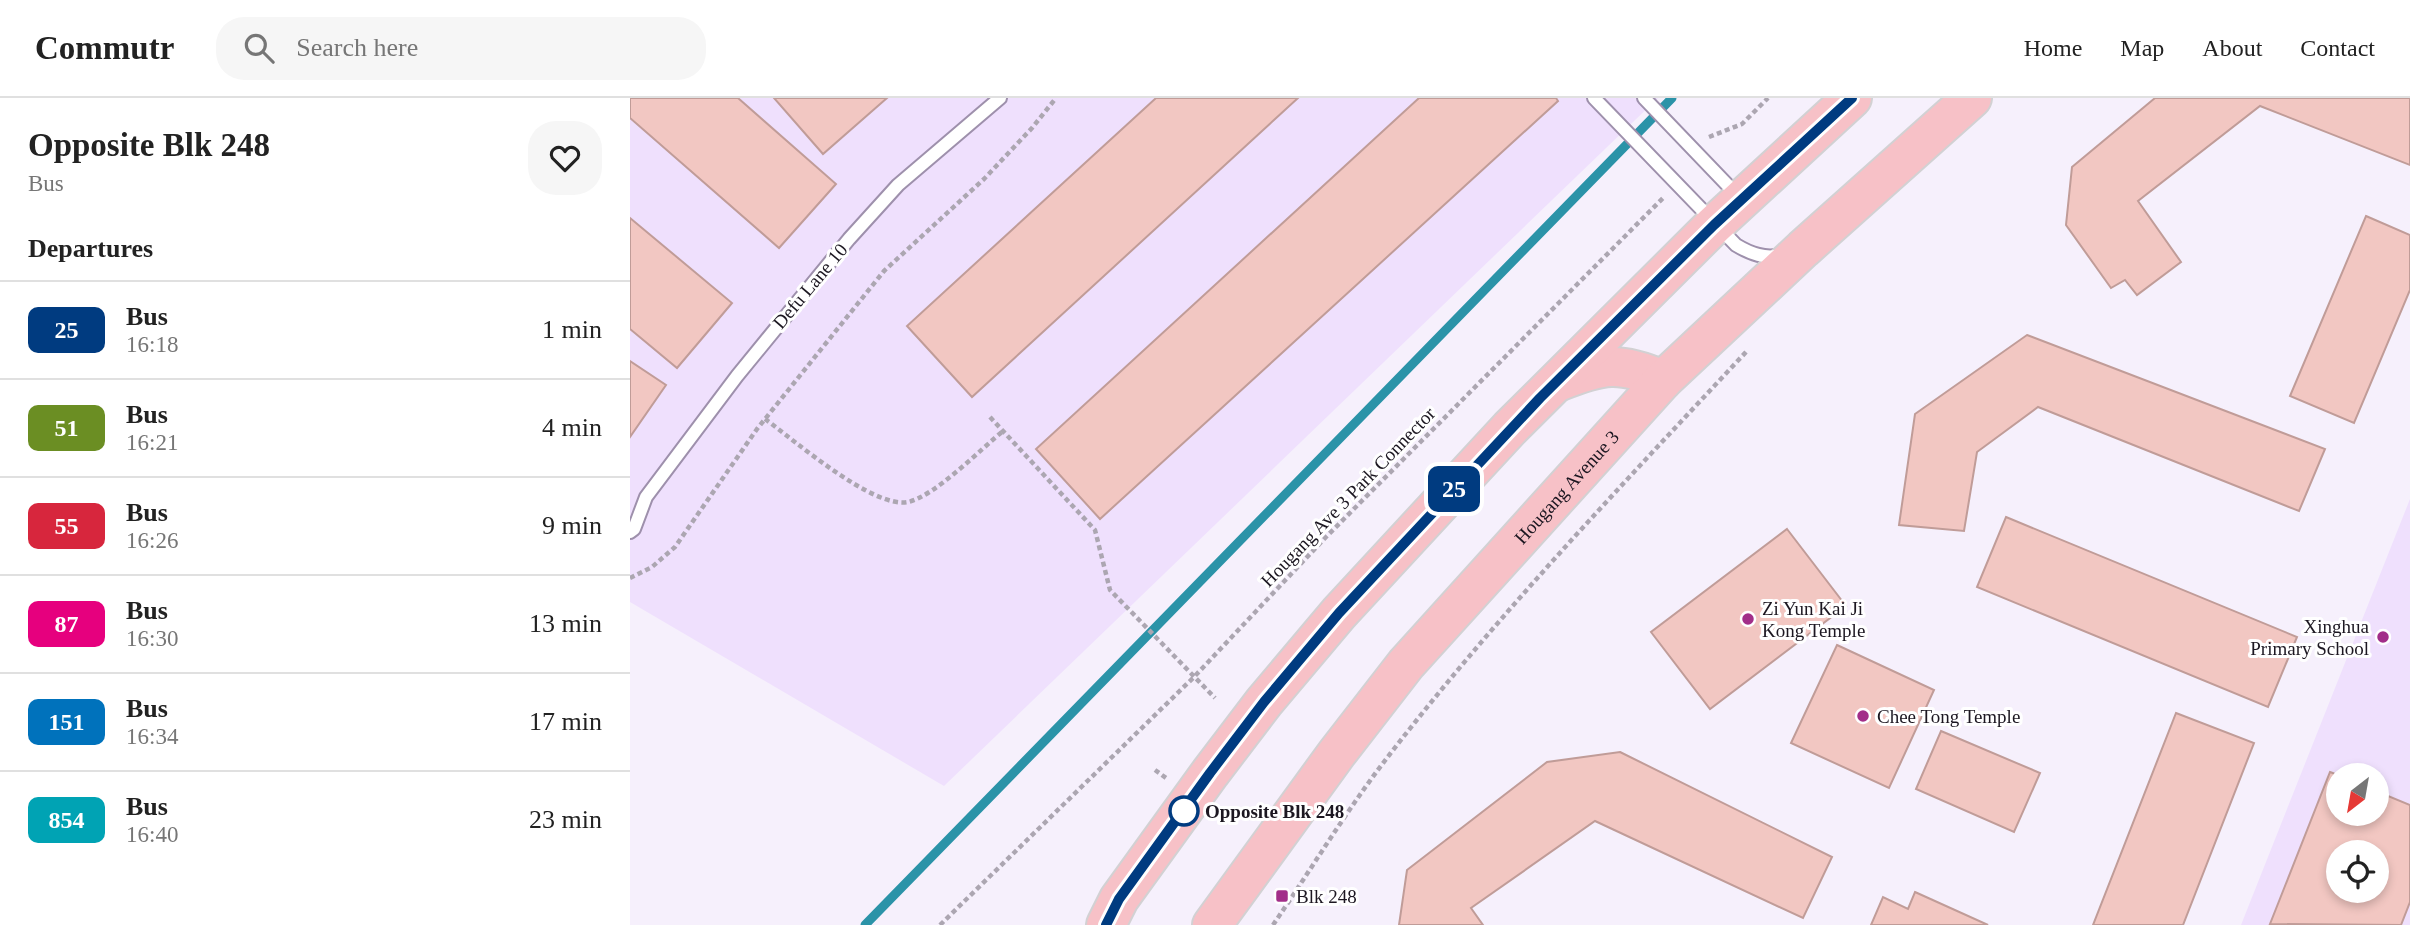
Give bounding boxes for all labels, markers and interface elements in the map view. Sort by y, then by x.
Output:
search box [216,17,706,80]
icon: search [240,29,278,67]
text: Commutr [35,30,174,66]
text: Search here [296,33,418,62]
text: Home [2024,35,2082,61]
text: Map [2120,35,2164,61]
text: About [2202,35,2262,61]
text: Contact [2300,35,2375,61]
button: heart [528,121,602,195]
text: Opposite Blk 248 [28,127,270,163]
text: Bus [28,171,64,196]
text: Departures [28,234,153,263]
street label: Defu Lane 10 [768,239,852,333]
text: Bus [126,302,168,331]
text: 1 min [542,315,602,344]
text: 25 [55,317,79,343]
text: 16:18 [126,332,178,357]
text: Bus [126,400,168,429]
street label: Hougang Ave 3 Park Connector [1257,402,1440,591]
text: 4 min [542,413,602,442]
text: 51 [55,415,79,441]
street label: Hougang Avenue 3 [1510,426,1623,548]
text: 16:21 [126,430,178,455]
line badge: 25 [1422,466,1486,512]
text: 25 [1442,476,1466,502]
text: Bus [126,498,168,527]
text: 9 min [542,511,602,540]
text: 55 [55,513,79,539]
text: 16:26 [126,528,178,553]
text: Bus [126,596,168,625]
place label: Zi Yun Kai Ji Kong Temple [1762,598,1865,641]
text: 13 min [529,609,602,638]
text: 87 [55,611,79,637]
marker: Zi Yun Kai Ji Kong Temple [1740,611,1756,627]
place label: Xinghua Primary School [2250,616,2370,659]
text: 16:30 [126,626,178,651]
marker: Xinghua Primary School [2375,629,2391,645]
text: Bus [126,694,168,723]
place label: Chee Tong Temple [1877,706,2020,727]
text: 17 min [529,707,602,736]
marker: Chee Tong Temple [1855,708,1871,724]
text: 151 [49,709,85,735]
text: 16:34 [126,724,178,749]
north arrow [2326,763,2389,826]
map controls [2326,763,2389,903]
text: Bus [126,792,168,821]
marker: Opposite Blk 248 [1169,796,1199,826]
place label: Opposite Blk 248 [1205,801,1344,822]
text: 23 min [529,805,602,834]
text: 854 [49,807,85,833]
text: 16:40 [126,822,178,847]
button: locate [2326,840,2389,903]
place label: Blk 248 [1296,886,1357,907]
marker: Blk 248 [1274,888,1290,904]

